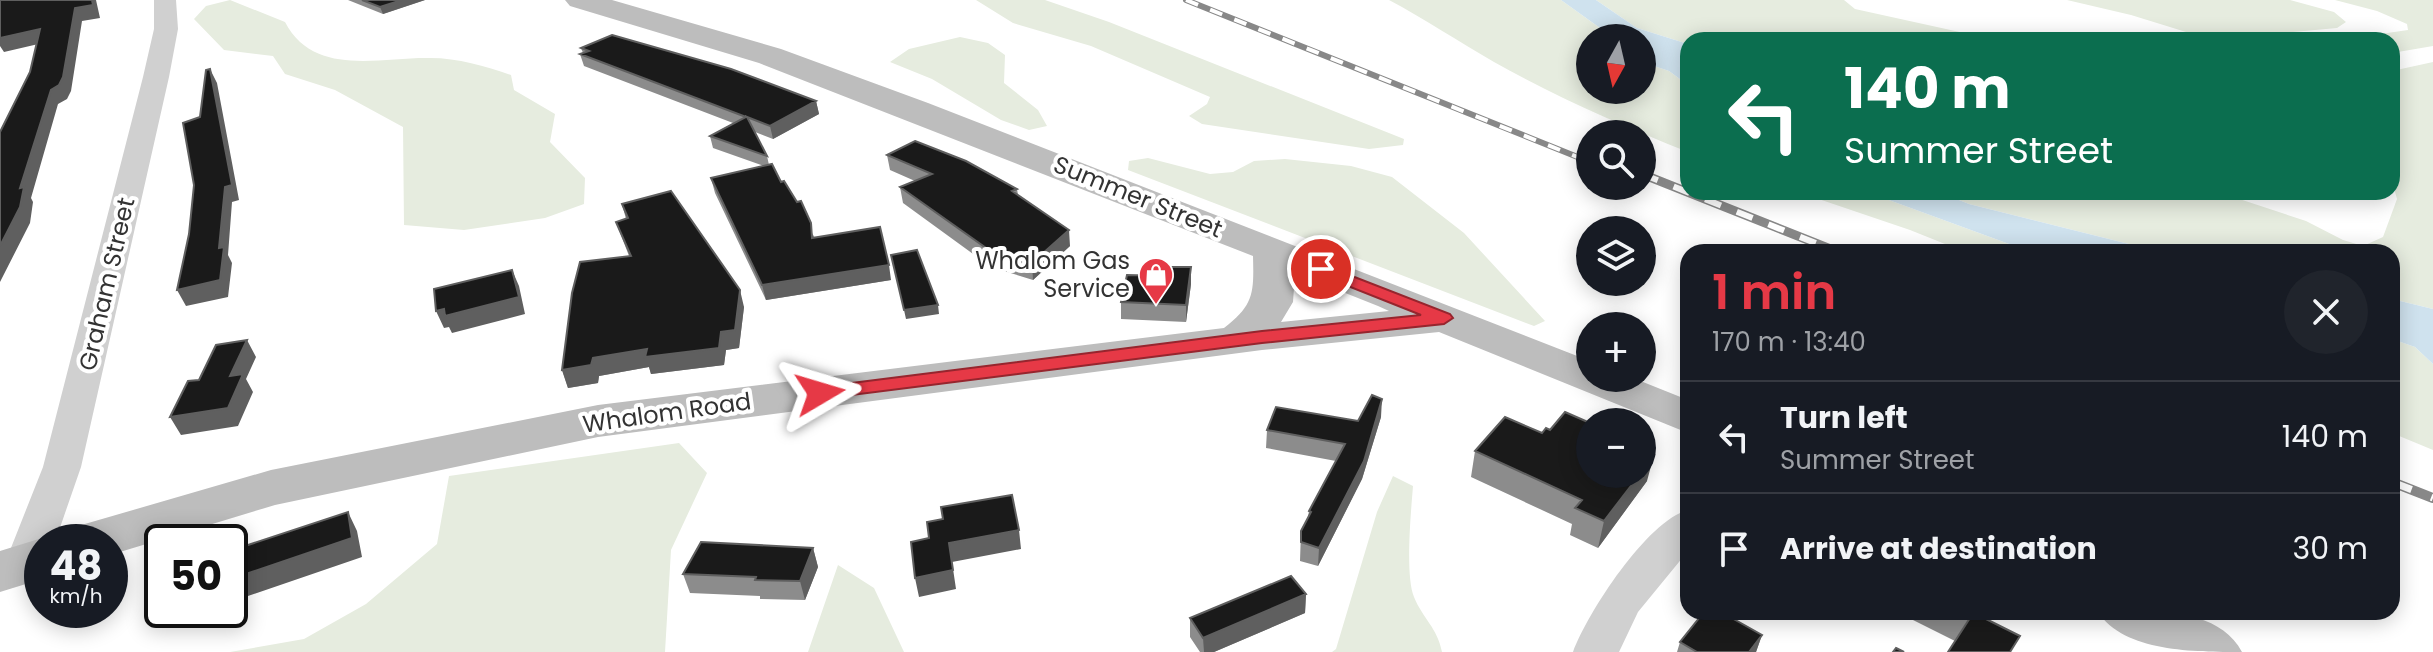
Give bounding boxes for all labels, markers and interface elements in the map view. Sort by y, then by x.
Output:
north arrow [1576,24,1656,104]
map controls [1576,24,1656,488]
text: 140 m [1844,49,2011,128]
icon: left [1712,64,1816,168]
button: search [1576,120,1656,200]
text: Summer Street [1844,125,2113,176]
street label: Summer Street [1049,148,1228,245]
street label: Graham Street [71,194,142,374]
button: layers [1576,216,1656,296]
pin [1287,235,1355,303]
place label: Whalom Gas Service [975,244,1130,305]
icon: arrive [1299,247,1343,291]
shop icon: Whalom Gas Service [1137,256,1175,306]
text: 1 min [1712,259,1836,326]
button: close [2284,270,2368,354]
button: + [1576,312,1656,392]
text: 170 m · 13:40 [1712,324,1866,360]
position arrow [778,351,862,435]
street label: Whalom Road [581,384,753,441]
text: Turn left [1780,396,1908,439]
button: − [1576,408,1656,488]
icon: left [1712,415,1756,459]
text: 140 m [2282,415,2368,458]
text: Summer Street [1780,442,1974,478]
speed limit sign: 50 [144,524,248,628]
icon: arrive [1712,527,1756,571]
text: Arrive at destination [1780,527,2097,570]
text: 30 m [2293,527,2368,570]
text: 48 [49,538,102,594]
text: km/h [49,582,103,610]

